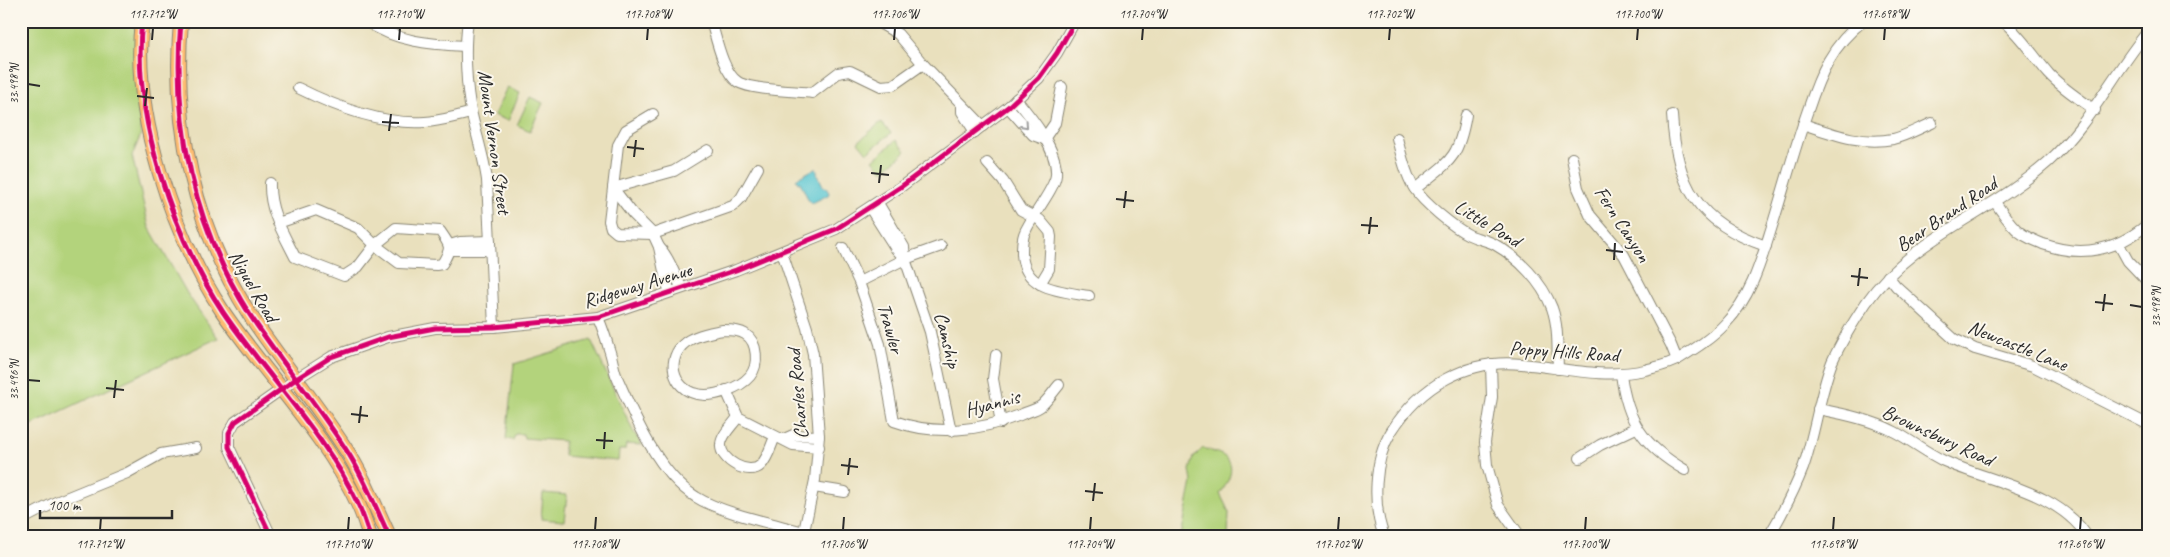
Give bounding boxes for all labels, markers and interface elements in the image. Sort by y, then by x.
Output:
text: 117.712°W [130,6,179,22]
text: 117.710°W [377,6,426,22]
text: 117.708°W [625,6,674,22]
text: 117.706°W [872,6,921,22]
text: 117.704°W [1120,6,1169,22]
text: 117.702°W [1367,6,1416,22]
text: 117.700°W [1615,6,1664,22]
text: 117.698°W [1862,6,1911,22]
text: 33.498°N [6,62,22,104]
street label: Mount Vernon Street [472,68,517,218]
one-way arrow [1019,119,1027,128]
street label: Bear Brand Road [1891,170,2004,257]
street label: Fern Canyon [1589,181,1657,268]
street label: Little Pond [1450,194,1528,255]
street label: Niguel Road [223,246,286,329]
street label: Ridgeway Avenue [580,257,696,314]
text: 33.498°N [2148,285,2164,327]
street label: Trawler [871,300,910,358]
street label: Camship [929,310,967,372]
street label: Newcastle Lane [1964,314,2073,377]
street label: Poppy Hills Road [1509,335,1623,368]
street label: Charles Road [781,345,814,440]
text: 33.496°N [6,358,22,400]
street label: Hyannis [962,384,1024,423]
street label: Brownsbury Road [1878,399,2000,473]
scale bar [40,487,172,519]
text: 100 m [48,496,82,515]
text: 117.712°W [77,536,126,552]
text: 117.710°W [325,536,374,552]
text: 117.708°W [572,536,621,552]
text: 117.706°W [820,536,869,552]
text: 117.704°W [1067,536,1116,552]
text: 117.702°W [1315,536,1364,552]
text: 117.700°W [1562,536,1611,552]
text: 117.698°W [1810,536,1859,552]
text: 117.696°W [2057,536,2106,552]

